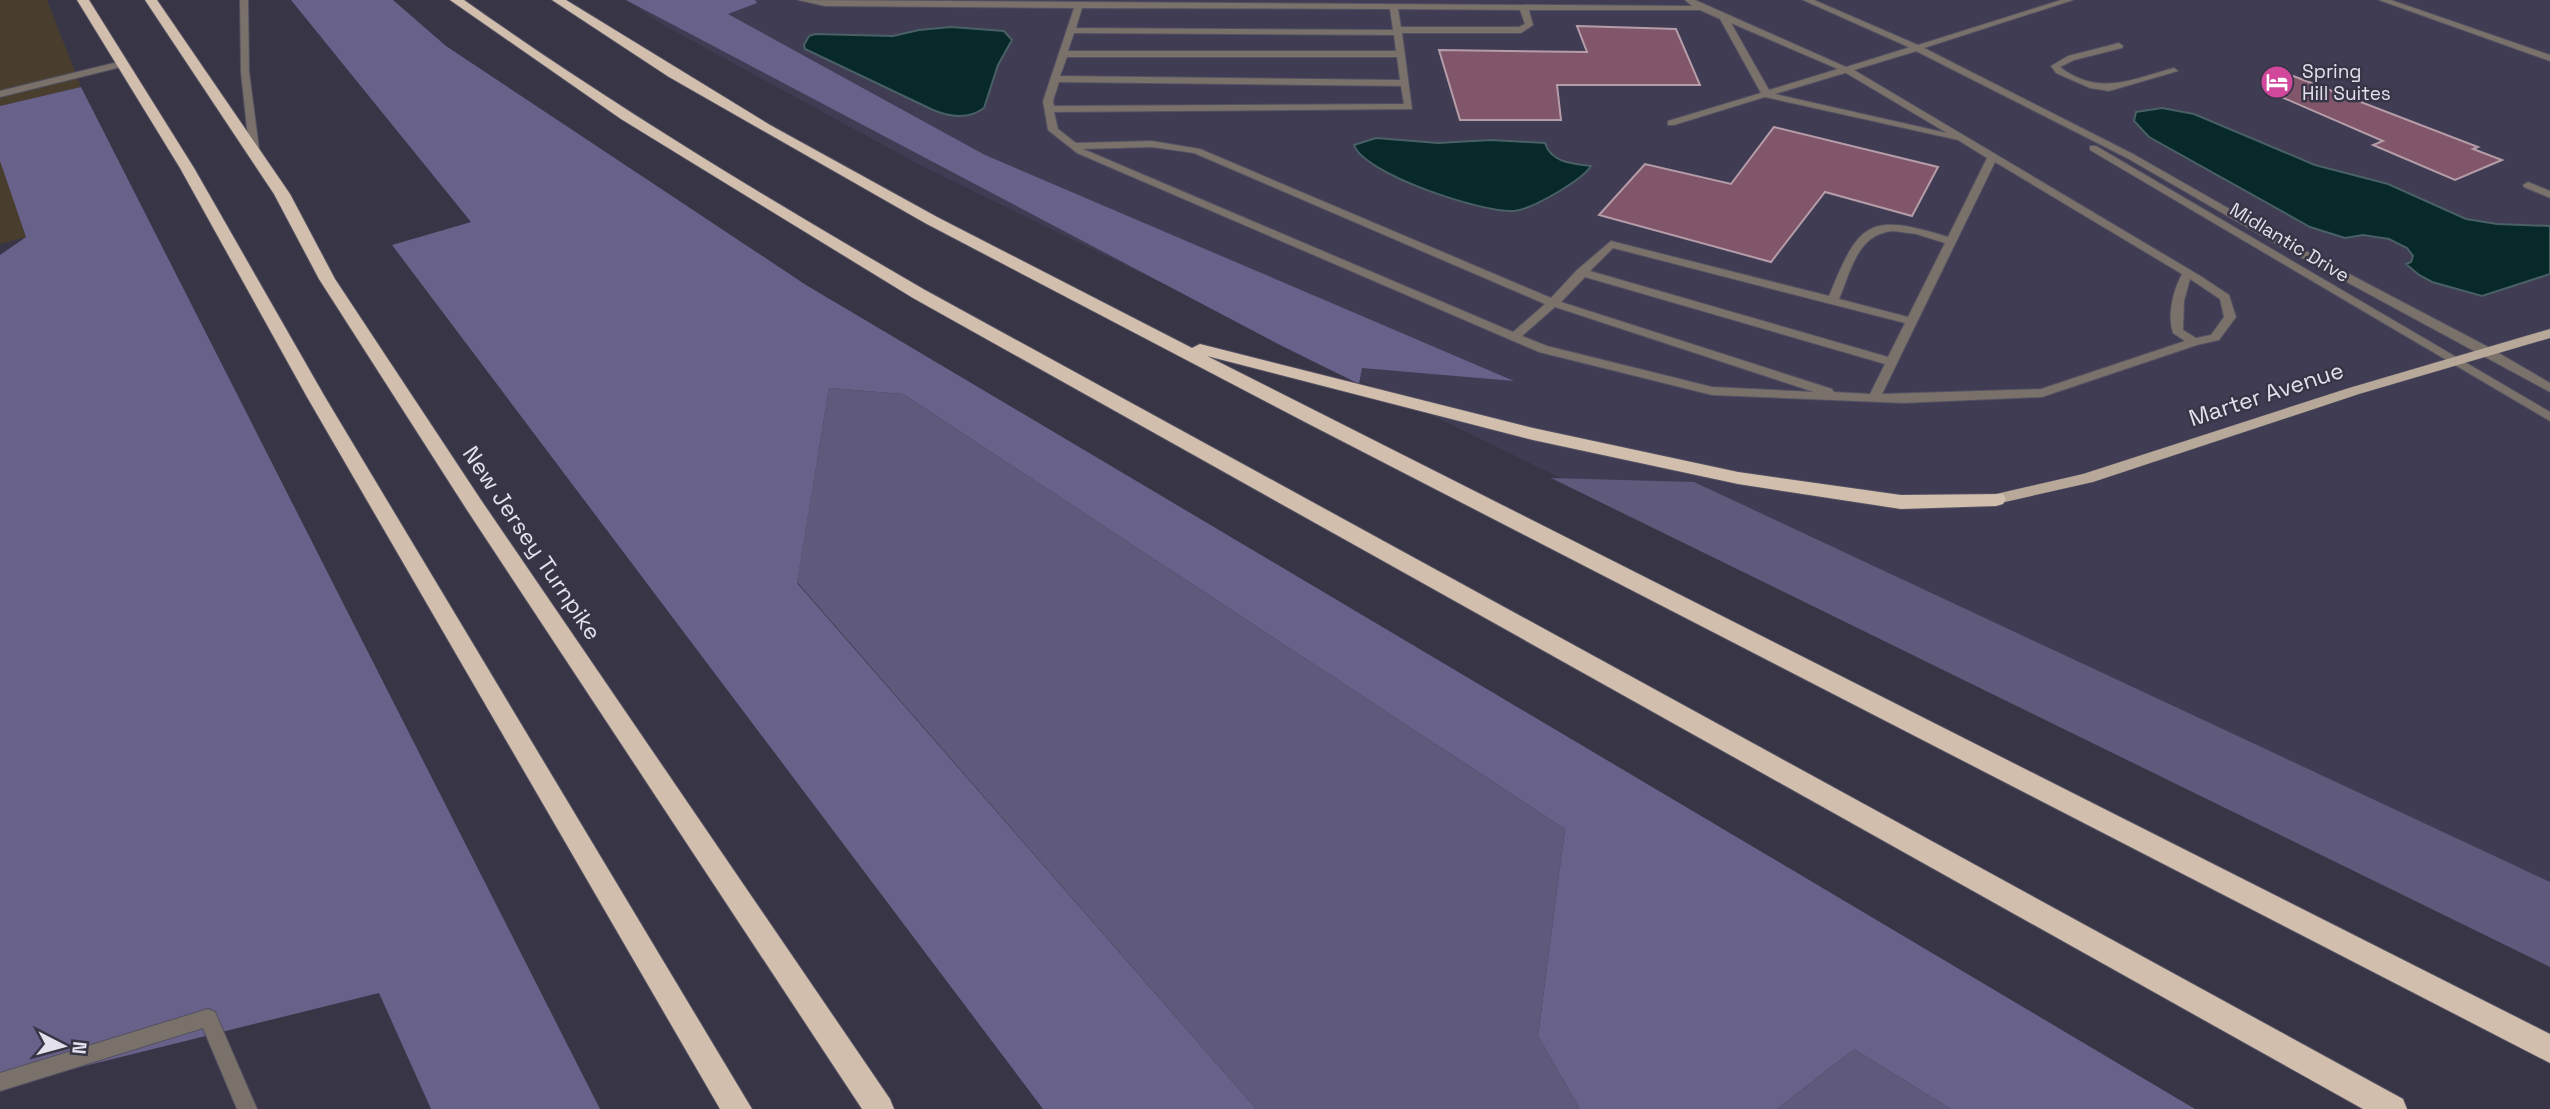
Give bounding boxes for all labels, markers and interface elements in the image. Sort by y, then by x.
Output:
place label: Spring Hill Suites [2302,59,2391,106]
hotel icon: Spring Hill Suites [2258,63,2296,101]
street label: Midlantic Drive [2225,197,2354,288]
street label: Marter Avenue [2185,355,2347,433]
street label: New Jersey Turnpike [456,440,608,646]
north arrow [28,1011,98,1081]
text: N [66,1040,93,1055]

